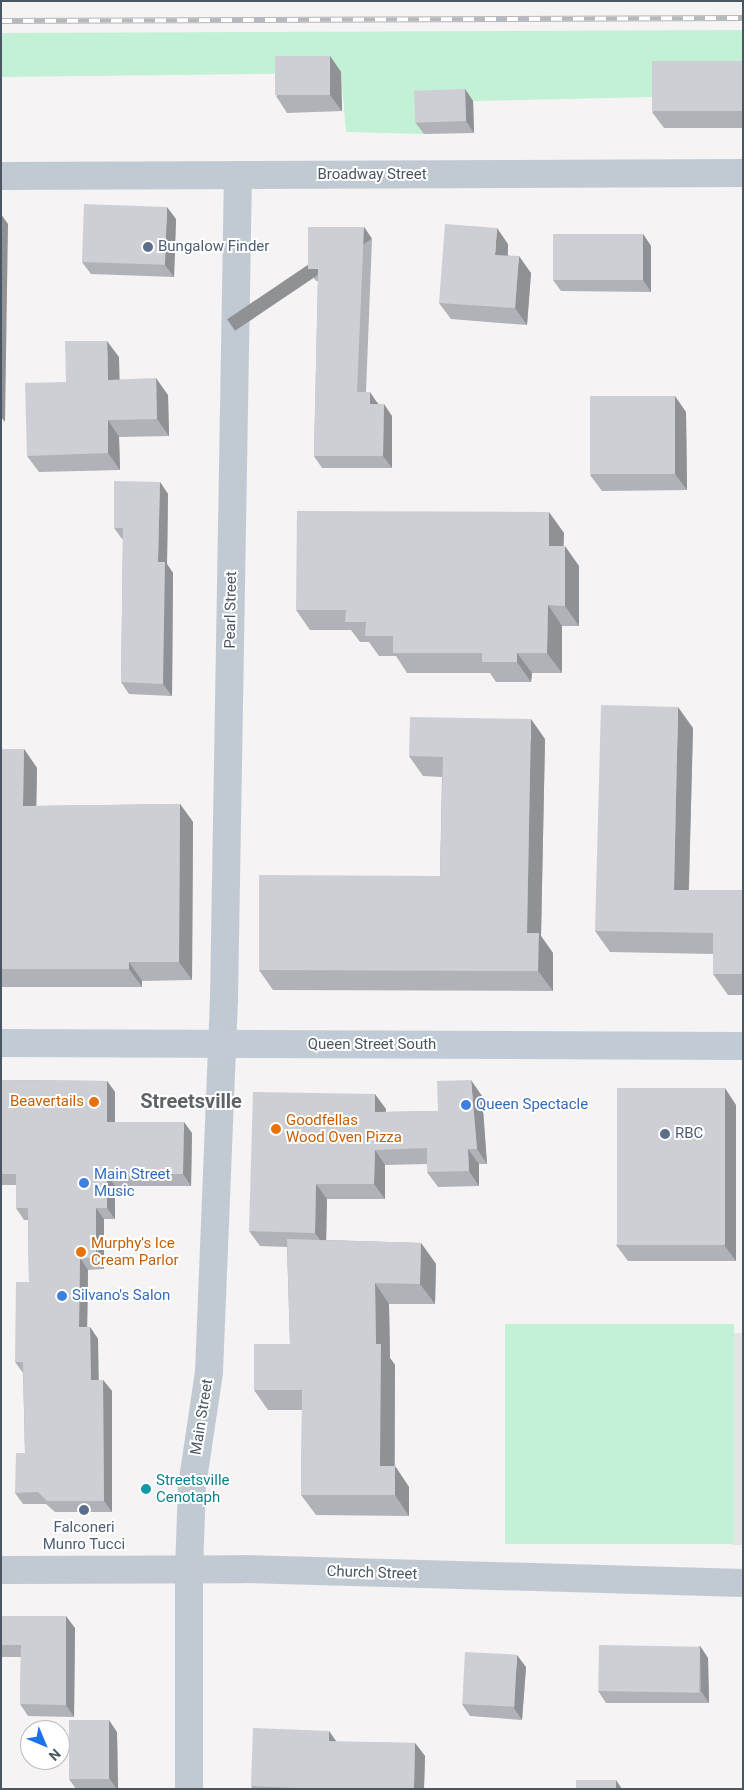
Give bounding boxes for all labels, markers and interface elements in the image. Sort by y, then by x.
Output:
street label: Broadway Street [317,166,427,184]
place label: Bungalow Finder [158,238,269,256]
marker: Bungalow Finder [142,241,154,253]
street label: Pearl Street [221,571,241,649]
street label: Queen Street South [308,1036,436,1054]
district label: Streetsville [140,1089,242,1113]
place label: Beavertails [10,1093,84,1111]
marker: Beavertails [88,1096,100,1108]
place label: Queen Spectacle [476,1096,588,1114]
marker: Queen Spectacle [460,1099,472,1111]
place label: Goodfellas Wood Oven Pizza [286,1111,402,1146]
marker: Goodfellas Wood Oven Pizza [270,1123,282,1135]
place label: RBC [675,1125,703,1143]
marker: RBC [659,1128,671,1140]
place label: Main Street Music [94,1165,170,1200]
marker: Main Street Music [78,1177,90,1189]
place label: Murphy's Ice Cream Parlor [91,1234,179,1269]
marker: Murphy's Ice Cream Parlor [75,1246,87,1258]
place label: Silvano's Salon [72,1287,170,1305]
marker: Silvano's Salon [56,1290,68,1302]
street label: Main Street [187,1378,217,1456]
place label: Streetsville Cenotaph [156,1471,229,1506]
marker: Streetsville Cenotaph [140,1483,152,1495]
marker: Falconeri Munro Tucci [78,1504,90,1516]
place label: Falconeri Munro Tucci [43,1518,125,1553]
street label: Church Street [326,1562,418,1584]
north arrow [20,1720,70,1770]
text: N [46,1746,64,1764]

